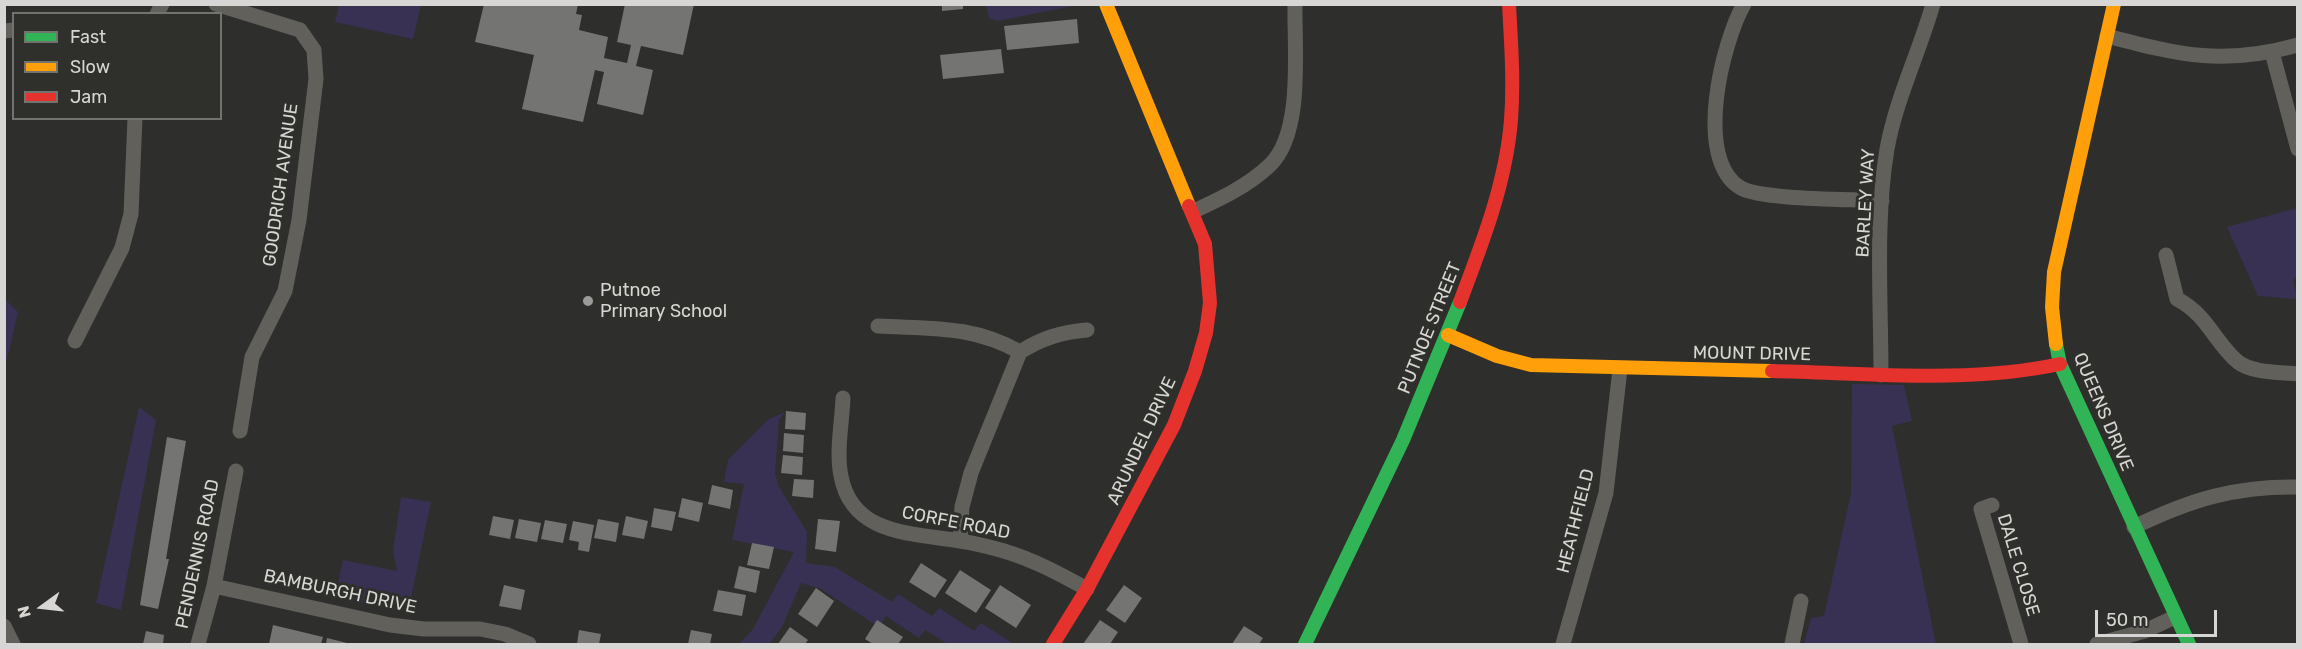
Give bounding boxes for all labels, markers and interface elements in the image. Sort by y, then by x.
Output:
legend [12,12,222,120]
text: Fast [70,26,106,48]
text: Slow [70,56,110,78]
text: Jam [70,86,107,108]
street label: GOODRICH AVENUE [259,102,303,268]
street label: BARLEY WAY [1852,148,1880,258]
street label: PUTNOE STREET [1394,259,1466,397]
place label: Putnoe Primary School [600,280,727,322]
marker: Putnoe Primary School [581,294,595,308]
street label: MOUNT DRIVE [1693,342,1811,366]
street label: QUEENS DRIVE [2068,350,2138,474]
street label: ARUNDEL DRIVE [1103,374,1181,508]
street label: HEATHFIELD [1553,467,1599,575]
street label: PENDENNIS ROAD [172,477,224,631]
street label: CORFE ROAD [900,502,1012,544]
street label: DALE CLOSE [1992,511,2044,619]
street label: BAMBURGH DRIVE [261,565,419,619]
north arrow [12,577,72,637]
scale bar [2098,598,2220,636]
text: N [13,604,35,620]
text: 50 m [2106,609,2149,631]

